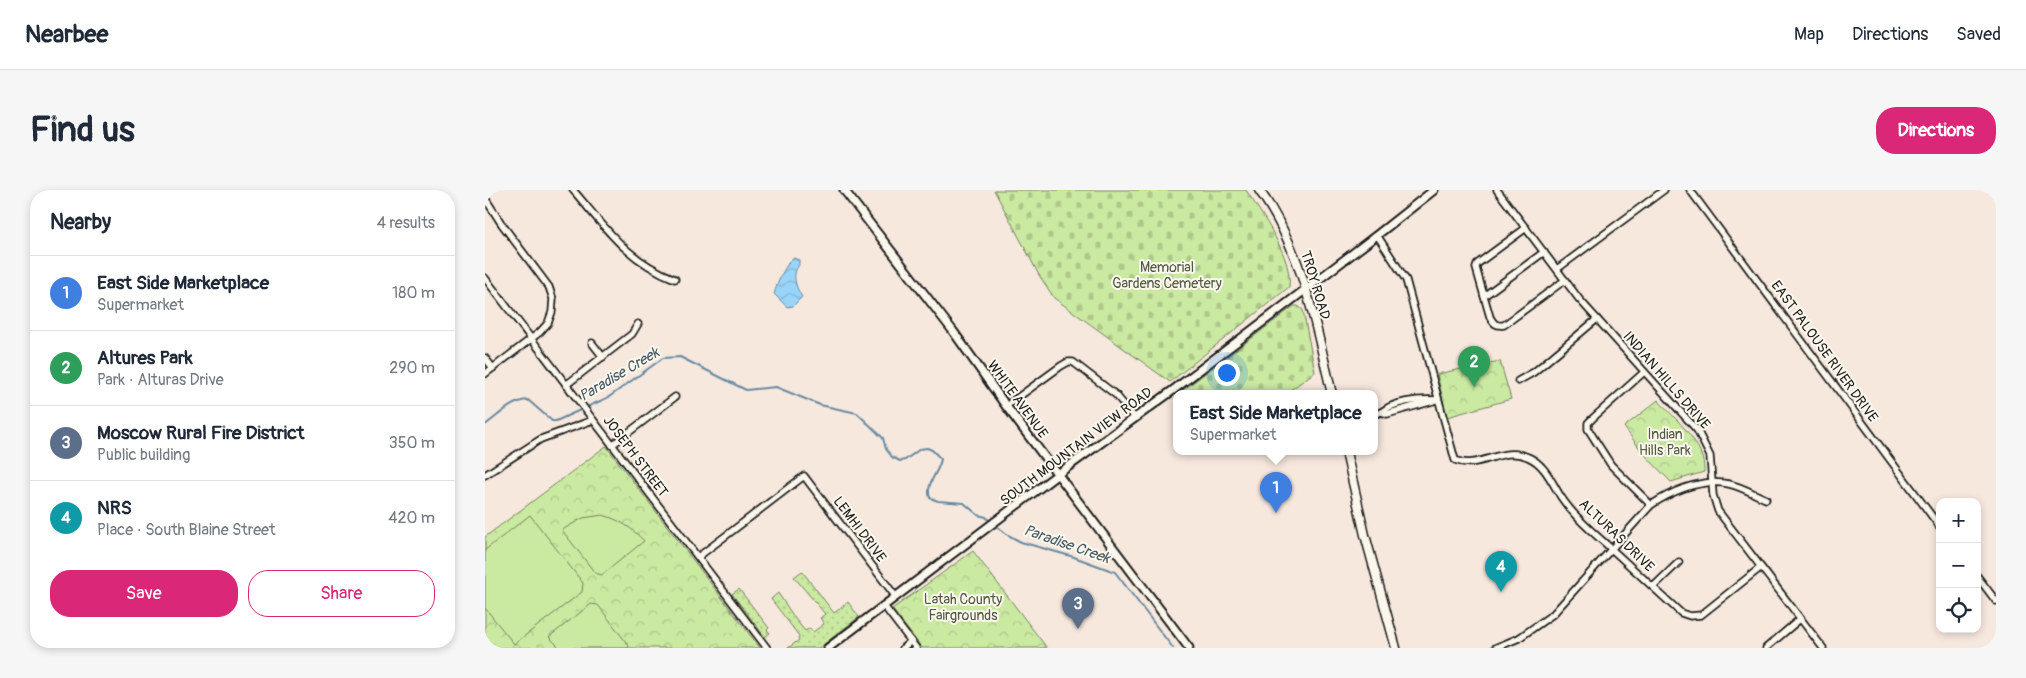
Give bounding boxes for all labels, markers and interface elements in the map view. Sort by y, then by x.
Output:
text: Nearbee [25,20,108,49]
text: Map [1794,23,1824,46]
text: Directions [1852,23,1928,46]
text: Saved [1956,23,2001,46]
button: Directions [1876,107,1996,154]
text: Find us [30,108,135,152]
text: Nearby [50,209,111,236]
text: 4 results [377,213,435,233]
street label: TROY ROAD [1297,249,1334,322]
park label: Memorial Gardens Cemetery [1112,259,1222,292]
text: East Side Marketplace [97,271,269,295]
street label: EAST PALOUSE RIVER DRIVE [1768,277,1882,425]
text: 1 [63,283,69,303]
text: 180 m [392,283,435,303]
text: Supermarket [97,295,184,315]
street label: INDIAN HILLS DRIVE [1620,328,1714,433]
water label: Paradise Creek [576,342,664,406]
text: Altures Park [97,346,193,370]
pin: 2 [1458,346,1490,387]
street label: WHITE AVENUE [984,357,1052,442]
text: 2 [62,358,70,378]
text: 290 m [389,358,435,378]
your location [1214,360,1240,386]
text: Park · Alturas Drive [97,370,224,390]
street label: SOUTH MOUNTAIN VIEW ROAD [997,383,1156,509]
popup [1173,390,1378,455]
text: East Side Marketplace [1189,401,1362,425]
street label: JOSEPH STREET [600,412,672,500]
text: Moscow Rural Fire District [97,421,304,445]
text: Supermarket [1189,425,1276,445]
park label: Indian Hills Park [1639,426,1691,459]
text: 3 [62,433,70,453]
text: 350 m [389,433,435,453]
text: Public building [97,445,190,465]
pin: 1 [1260,472,1292,513]
street label: LEMHI DRIVE [829,493,890,565]
street label: ALTURAS DRIVE [1576,495,1658,575]
text: NRS [97,496,132,520]
map controls [1936,498,1981,633]
button: + [1936,498,1981,543]
text: 4 [61,508,71,528]
text: 420 m [388,508,435,528]
text: Place · South Blaine Street [97,520,275,540]
water label: Paradise Creek [1021,521,1114,569]
button: − [1936,543,1981,588]
pin: 4 [1485,551,1517,592]
button: Save [50,570,238,617]
button: Share [248,570,435,617]
pin: 3 [1062,588,1094,629]
button: locate [1936,588,1981,633]
park label: Latah County Fairgrounds [924,591,1002,624]

